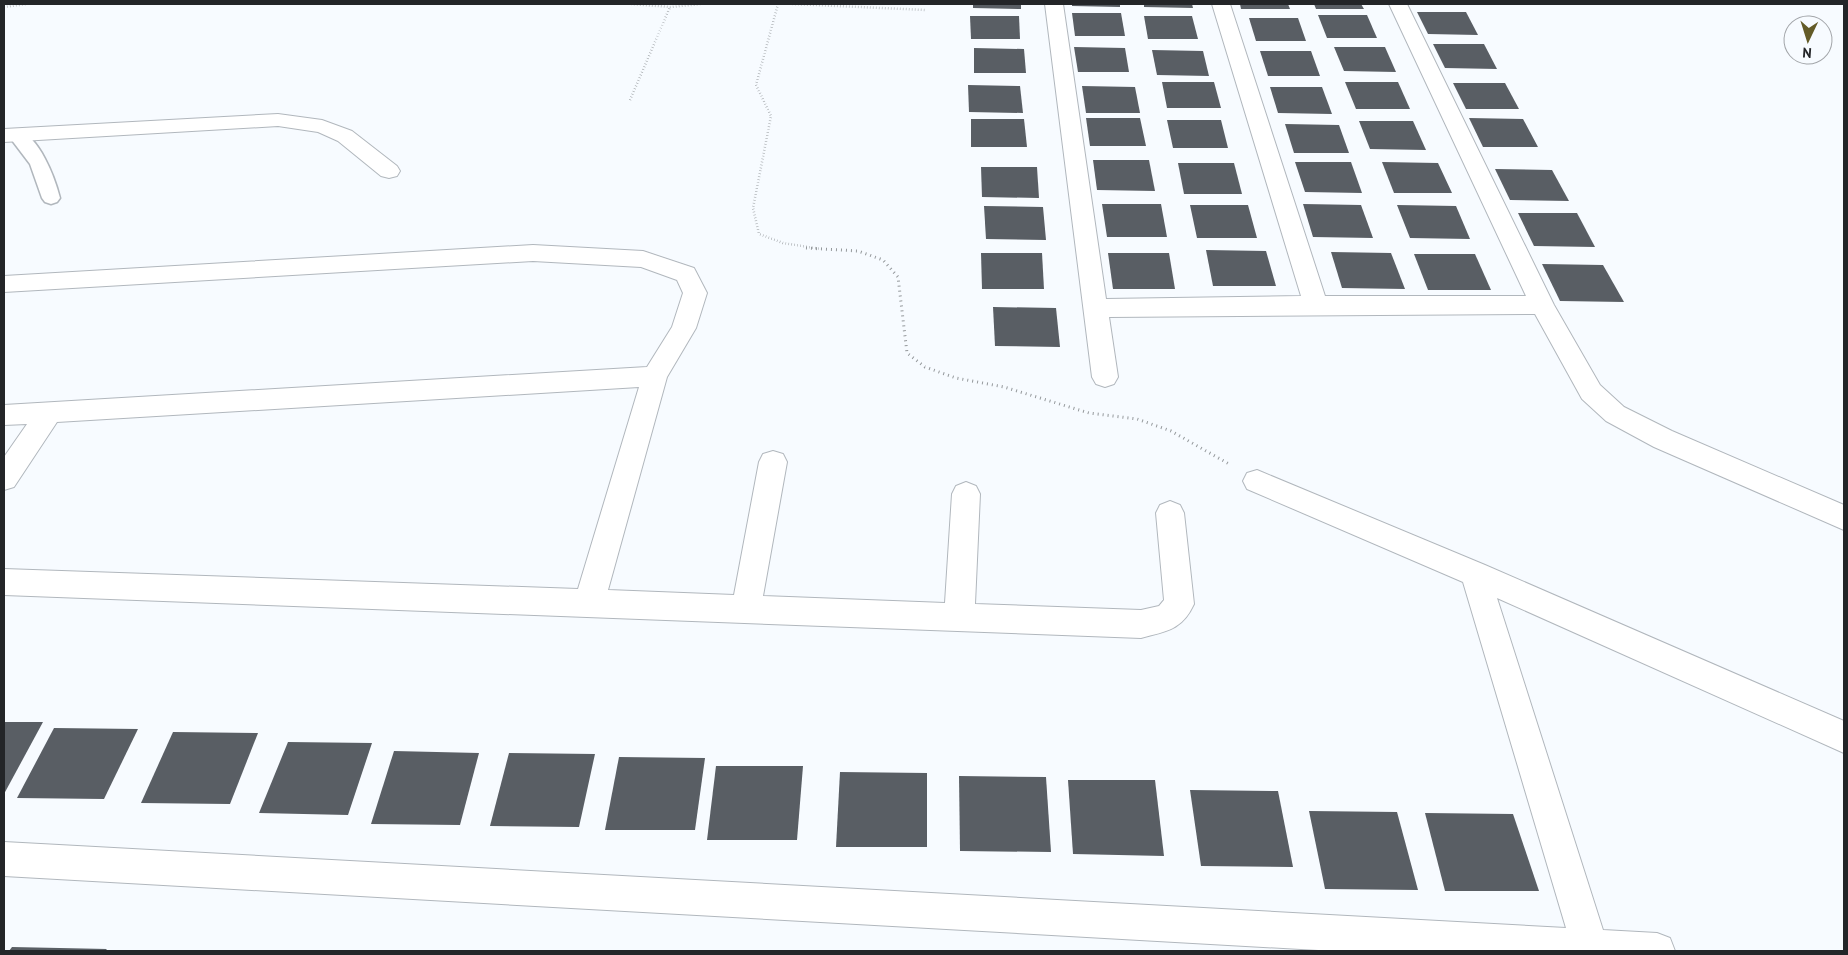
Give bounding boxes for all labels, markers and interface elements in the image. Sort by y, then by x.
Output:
north arrow [1783,15,1833,65]
text: N [1802,44,1812,62]

